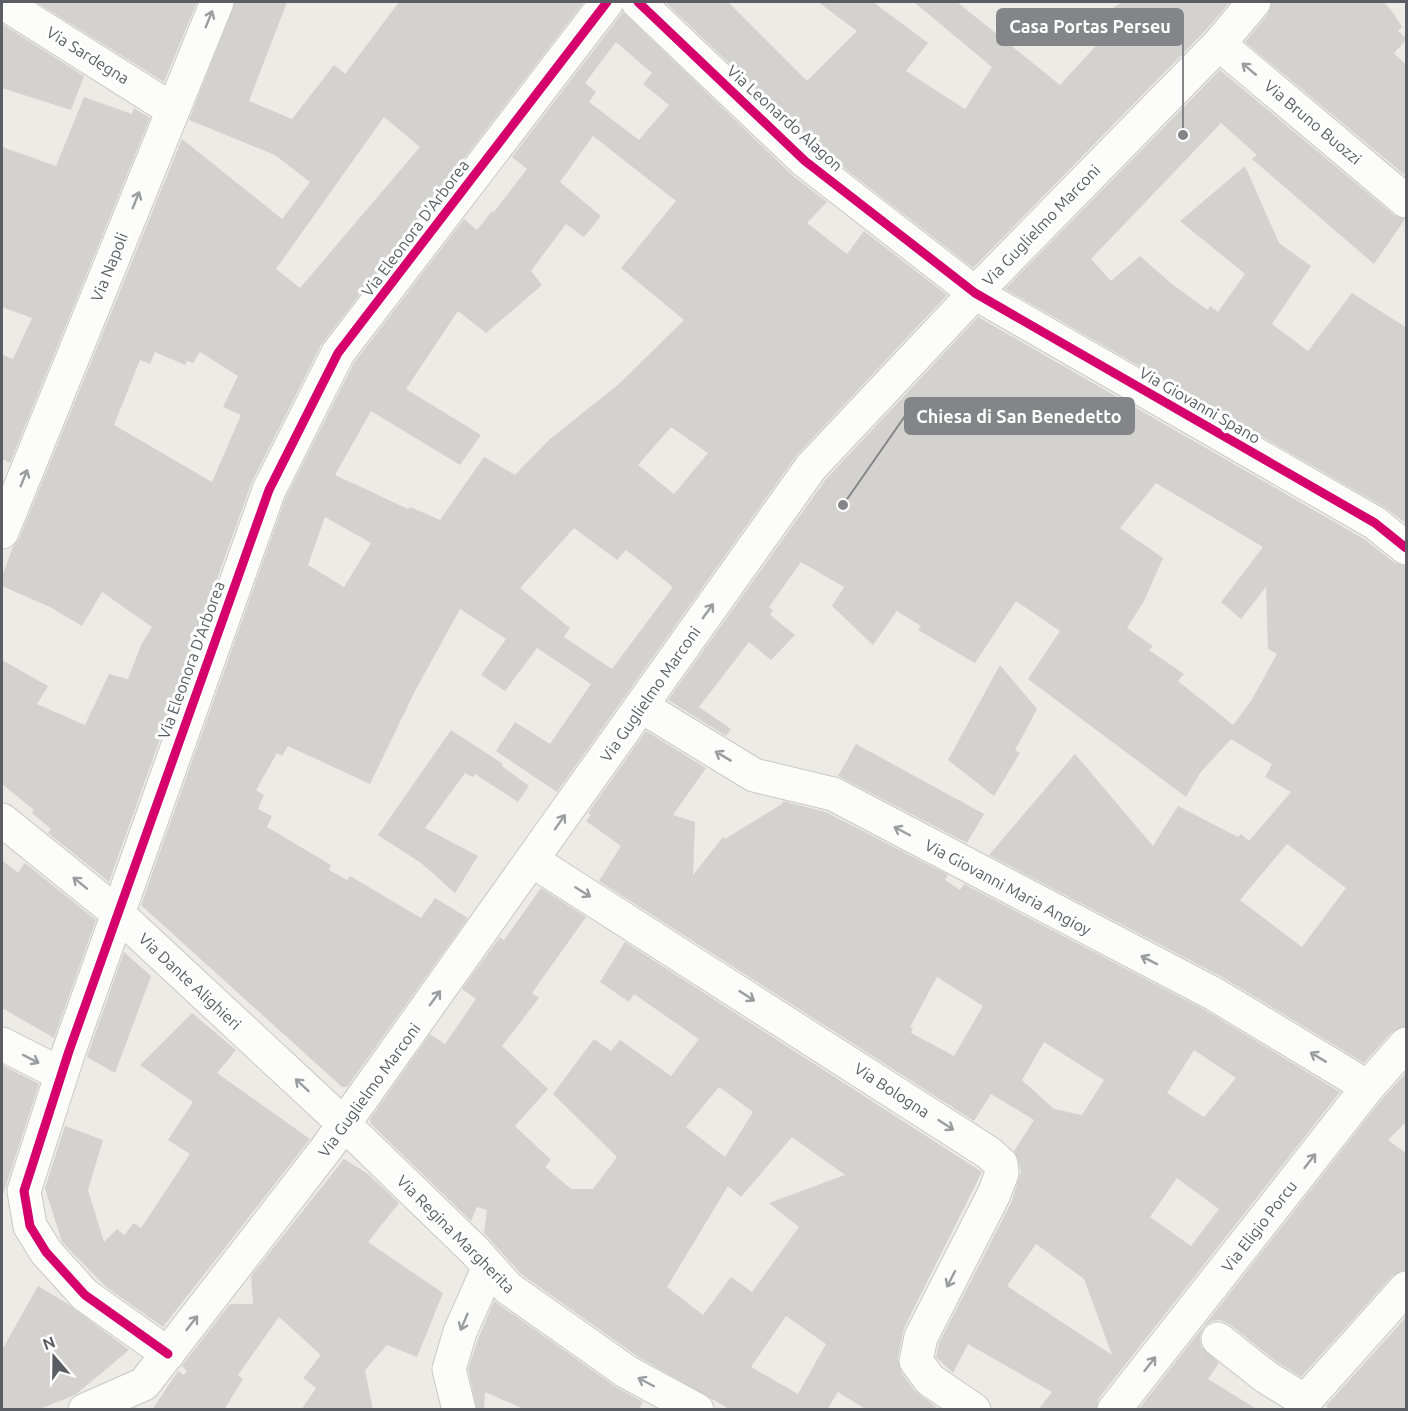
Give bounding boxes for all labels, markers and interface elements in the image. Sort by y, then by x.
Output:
callout: Casa Portas Perseu [997,9,1183,45]
one-way arrow [204,11,215,29]
text: Casa Portas Perseu [1009,16,1171,36]
street label: Via Sardegna [43,22,133,88]
street label: Via Leonardo Alagon [724,61,846,175]
one-way arrow [1242,62,1257,76]
street label: Via Bruno Buozzi [1261,76,1365,168]
street label: Via Eleonora D'Arborea [358,156,472,300]
street label: Via Guglielmo Marconi [979,161,1103,289]
one-way arrow [131,192,142,210]
street label: Via Napoli [87,230,131,304]
street label: Via Giovanni Spano [1136,363,1264,447]
callout: Chiesa di San Benedetto [905,398,1134,434]
text: Chiesa di San Benedetto [916,406,1122,426]
one-way arrow [19,469,30,488]
street label: Via Eleonora D'Arborea [154,579,228,741]
one-way arrow [702,604,714,620]
street label: Via Guglielmo Marconi [596,623,704,765]
one-way arrow [715,749,732,761]
one-way arrow [554,815,566,831]
one-way arrow [894,825,911,837]
street label: Via Giovanni Maria Angioy [922,835,1094,939]
one-way arrow [72,877,88,890]
one-way arrow [574,885,591,898]
street label: Via Dante Alighieri [135,929,245,1033]
one-way arrow [1140,954,1158,966]
one-way arrow [738,990,755,1002]
one-way arrow [429,991,441,1007]
street label: Via Guglielmo Marconi [314,1019,424,1161]
one-way arrow [1310,1051,1327,1063]
one-way arrow [22,1054,40,1065]
street label: Via Bologna [851,1059,933,1121]
one-way arrow [294,1078,309,1092]
one-way arrow [937,1119,954,1131]
one-way arrow [1303,1153,1316,1169]
street label: Via Regina Margherita [393,1171,519,1297]
street label: Via Eligio Porcu [1218,1177,1300,1275]
one-way arrow [944,1270,956,1288]
one-way arrow [458,1313,470,1331]
one-way arrow [186,1315,199,1331]
north arrow [24,1327,84,1387]
text: N [40,1332,58,1353]
one-way arrow [1144,1356,1157,1372]
one-way arrow [637,1376,655,1387]

